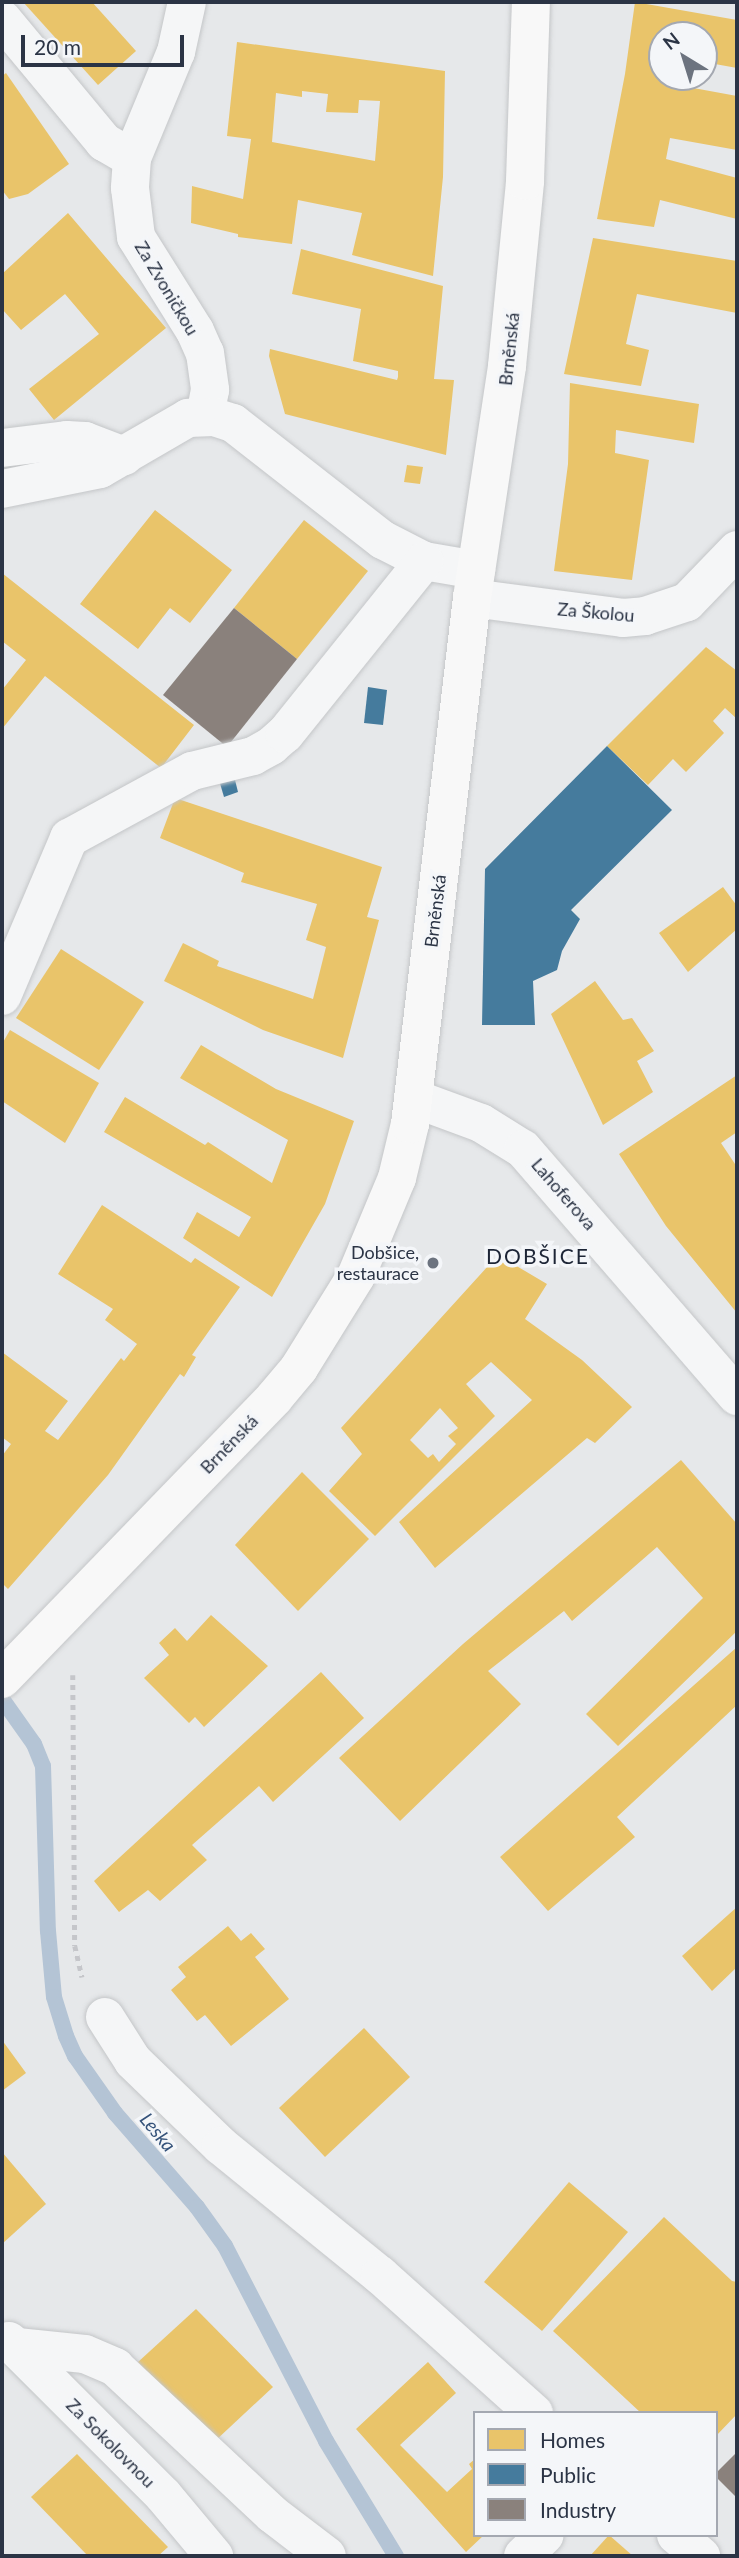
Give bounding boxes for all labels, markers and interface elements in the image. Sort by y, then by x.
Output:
scale bar [24,21,187,65]
north arrow [648,21,718,91]
text: N [658,27,684,54]
text: 20 m [34,34,81,59]
street label: Za Zvoničkou [131,237,203,339]
street label: Brněnská [494,311,524,387]
street label: Za Školou [557,598,635,626]
street label: Brněnská [420,873,450,949]
street label: Lahoferova [527,1154,601,1234]
place label: Dobšice, restaurace [337,1242,419,1284]
district label: DOBŠICE [487,1243,589,1269]
marker: Dobšice, restaurace [425,1255,441,1271]
street label: Brněnská [196,1410,262,1478]
water label: Leska [135,2108,181,2156]
street label: Za Sokolovnou [62,2394,160,2492]
legend [473,2411,718,2537]
text: Homes [540,2427,605,2452]
text: Public [540,2462,596,2487]
text: Industry [540,2497,616,2522]

